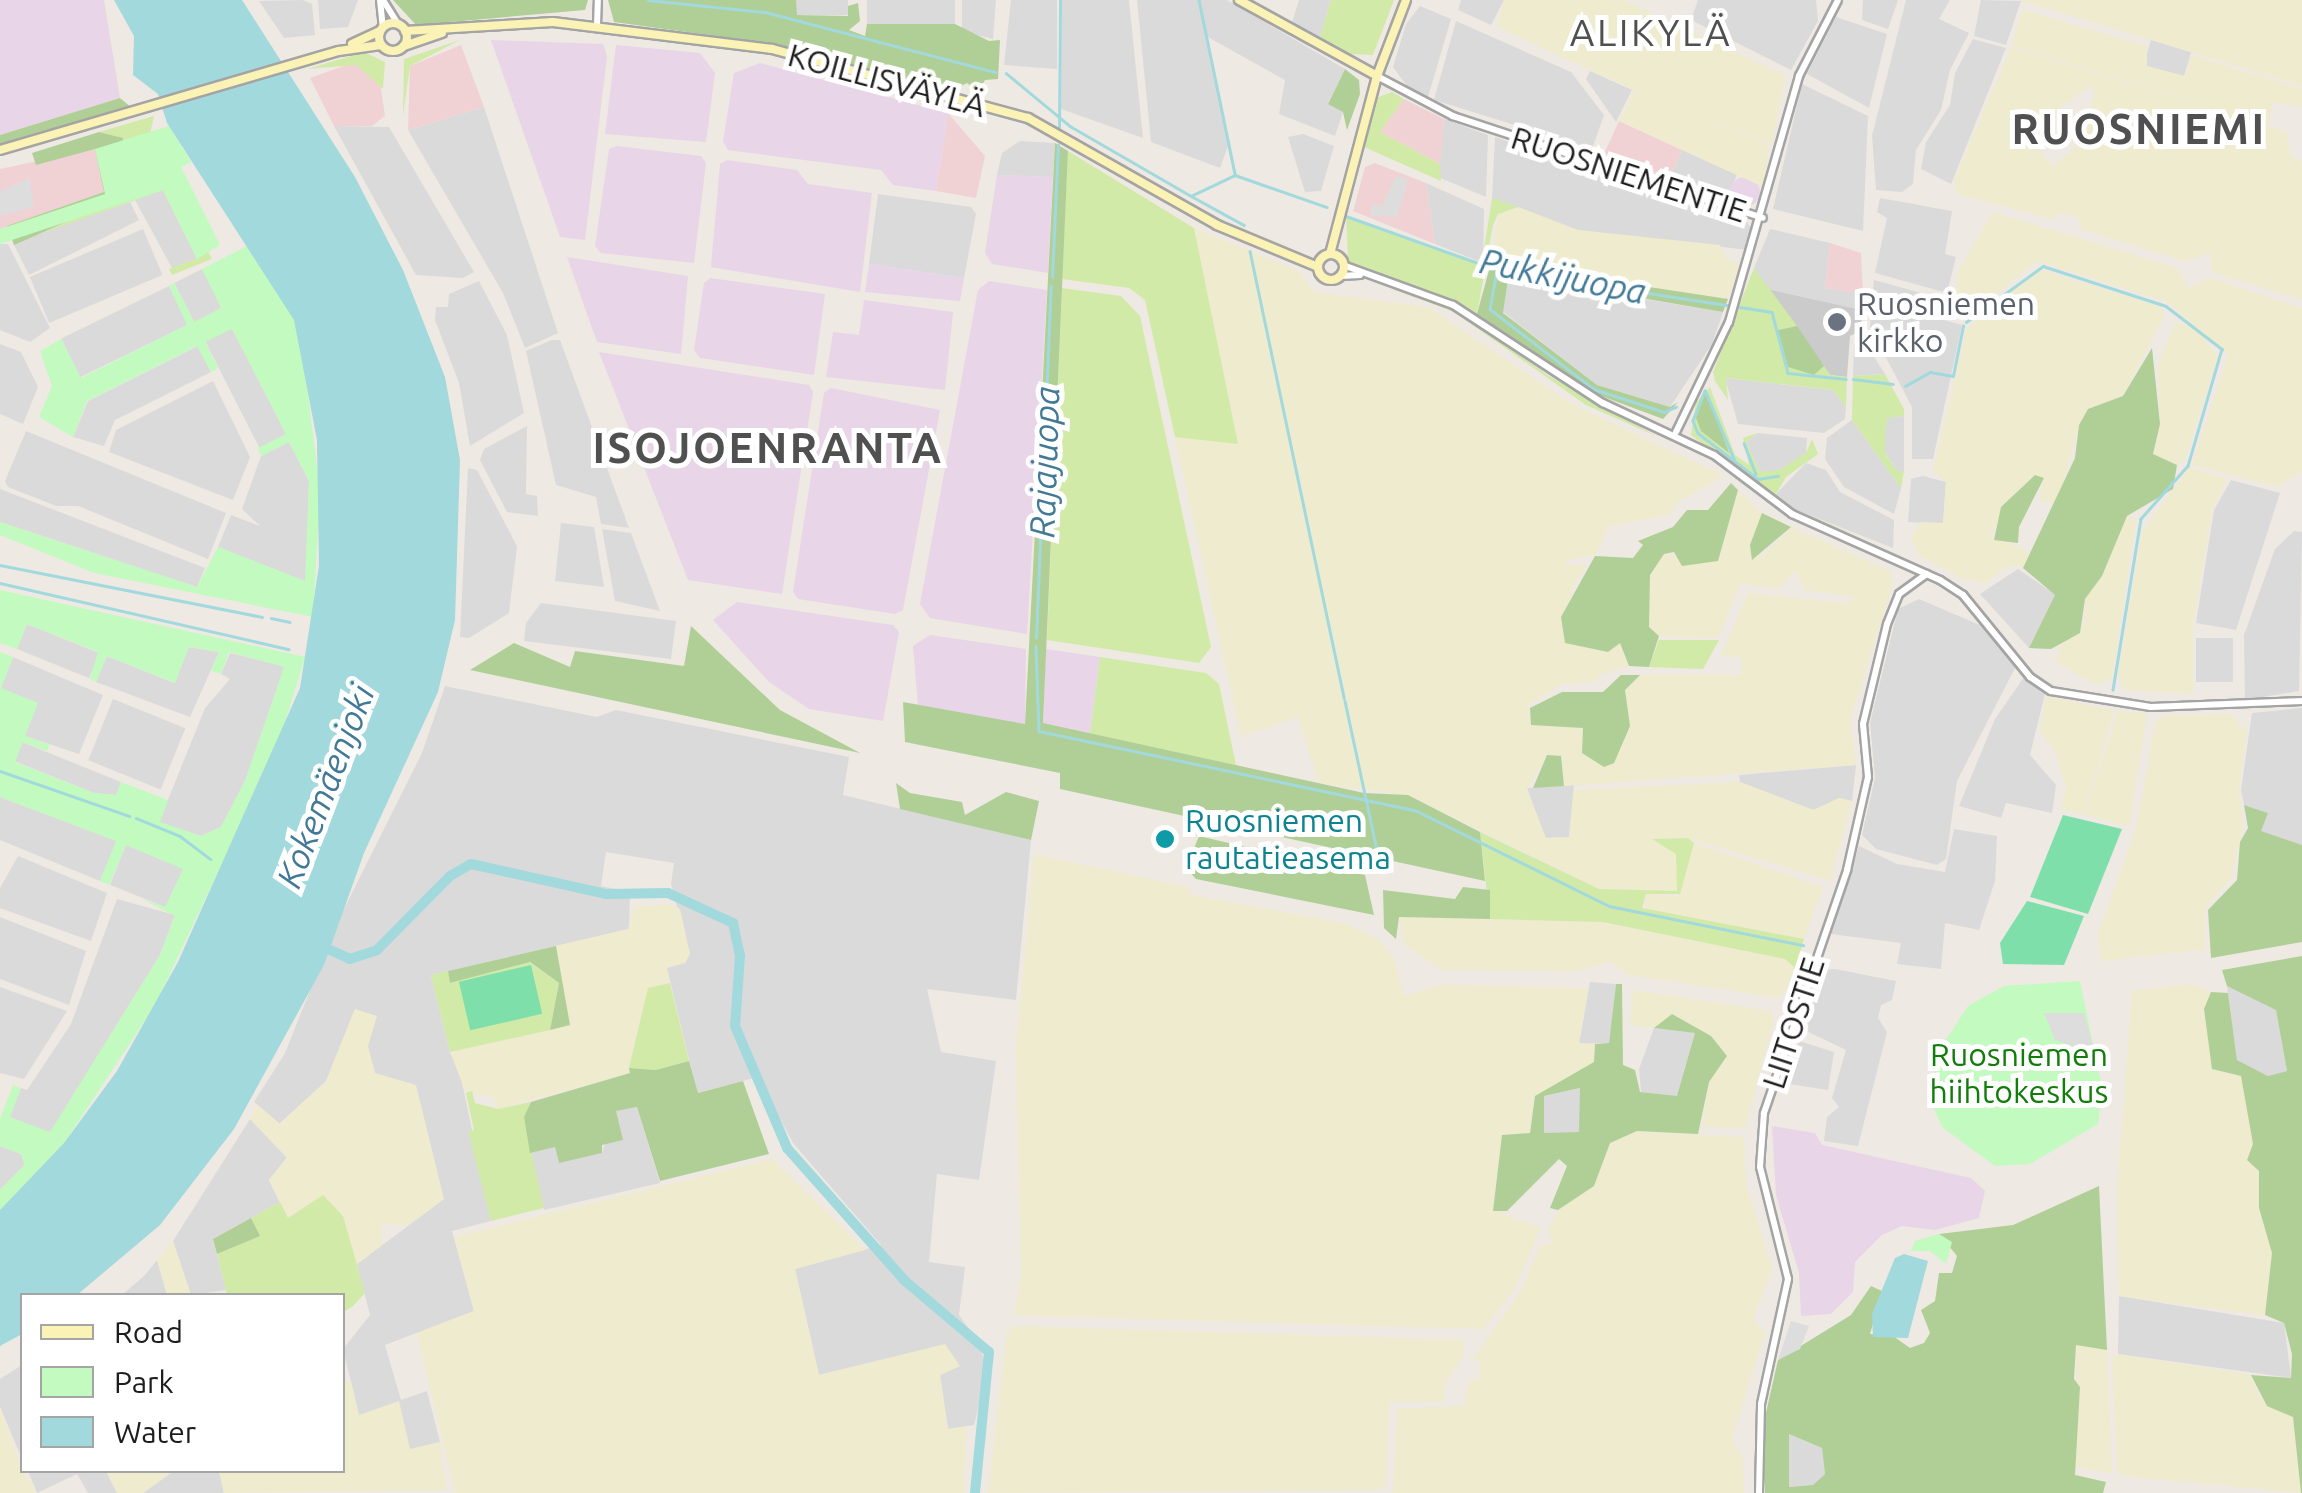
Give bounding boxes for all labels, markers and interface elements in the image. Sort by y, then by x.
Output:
district label: ALIKYLÄ [1570,10,1732,56]
street label: KOILLISVÄYLÄ [784,35,990,125]
district label: RUOSNIEMI [2011,104,2267,154]
street label: RUOSNIEMENTIE [1507,118,1751,230]
water label: Pukkijuopa [1476,239,1650,313]
place label: Ruosniemen kirkko [1857,285,2035,360]
marker: Ruosniemen kirkko [1826,311,1848,333]
water label: Rajajuopa [1020,385,1068,539]
district label: ISOJOENRANTA [592,423,944,473]
water label: Kokemäenjoki [267,679,383,893]
place label: Ruosniemen rautatieasema [1185,802,1391,877]
marker: Ruosniemen rautatieasema [1154,828,1176,850]
street label: LIITOSTIE [1754,953,1832,1093]
park label: Ruosniemen hiihtokeskus [1930,1036,2108,1111]
legend [20,1293,345,1473]
text: Road [114,1315,183,1349]
text: Park [114,1365,174,1399]
text: Water [114,1415,196,1449]

